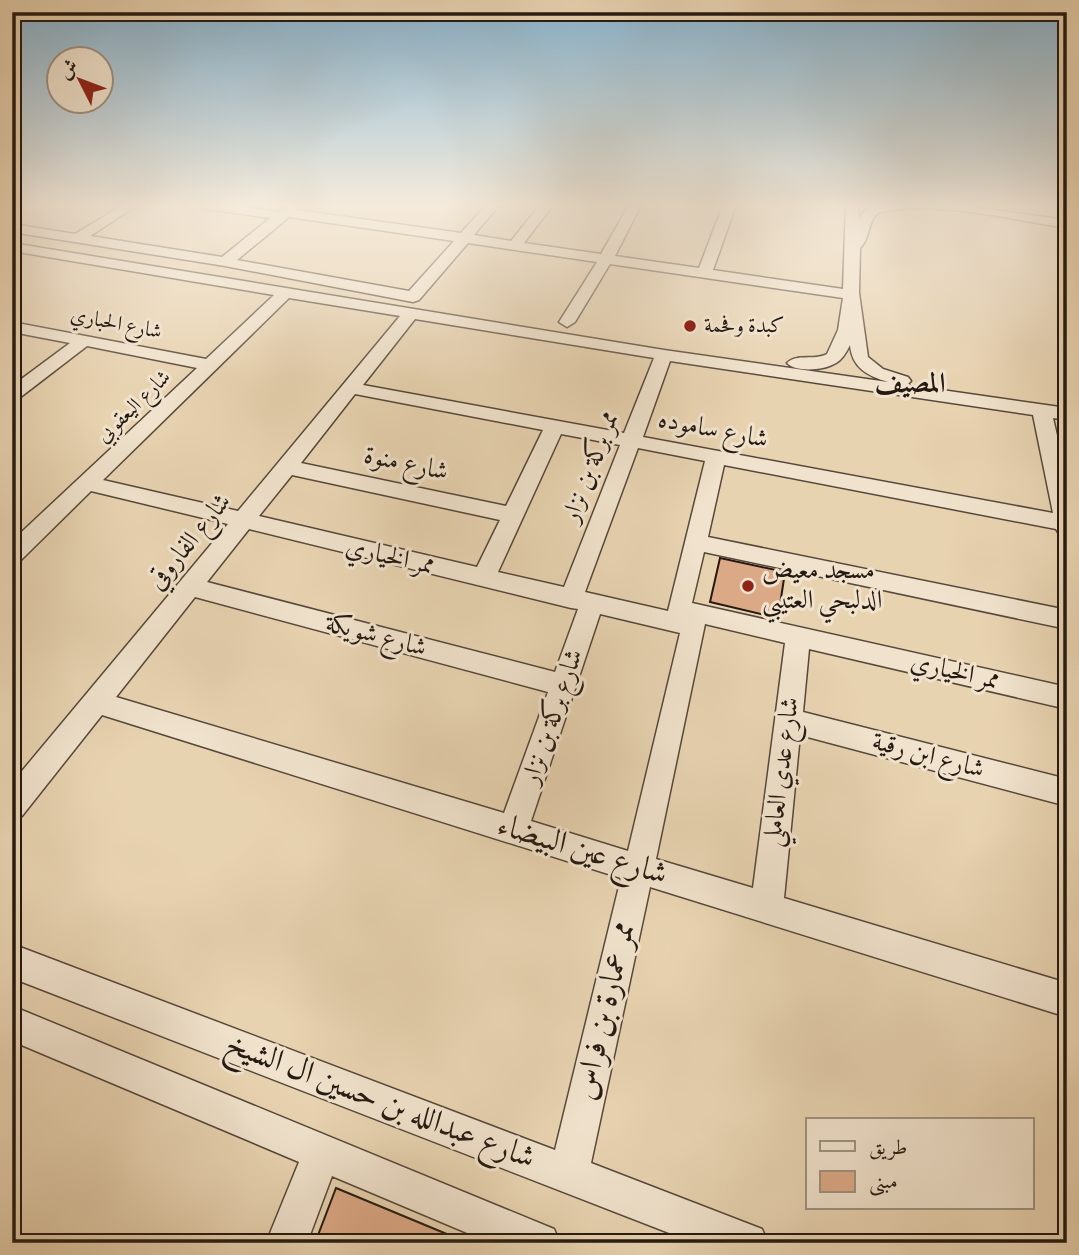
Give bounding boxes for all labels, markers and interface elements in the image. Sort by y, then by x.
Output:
north arrow [46,46,116,116]
text: ش [53,54,85,86]
street label: شارع الحباري [67,301,164,349]
place label: كبدة وفحمة [704,312,785,341]
marker: كبدة وفحمة [682,318,698,334]
street label: شارع اليعقوبي [90,364,179,452]
district label: المصيف [874,365,946,404]
street label: شارع ساموده [654,402,771,460]
street label: ممر بركة بن نزار [552,406,629,531]
street label: شارع منوة [360,438,451,492]
street label: شارع الفاروقي [140,486,242,600]
street label: ممر الخياري [342,529,438,586]
place label: مسجد معيض الدلبحي العتيبي [762,553,882,624]
marker: مسجد معيض الدلبحي العتيبي [740,578,756,594]
street label: شارع شويكة [319,605,430,669]
street label: شارع بركة بن نزار [512,644,595,793]
street label: ممر الخياري [907,644,1003,701]
street label: شارع عدي العاملي [755,695,814,850]
street label: شارع ابن رقية [867,724,988,790]
street label: شارع عين البيضاء [491,804,673,900]
street label: ممر عمارة بن فراس [564,917,648,1105]
street label: شارع عبدالله بن حسين ال الشيخ [218,1023,541,1184]
legend [806,1118,1034,1210]
text: طريق [869,1134,907,1163]
text: مبنى [869,1168,898,1197]

